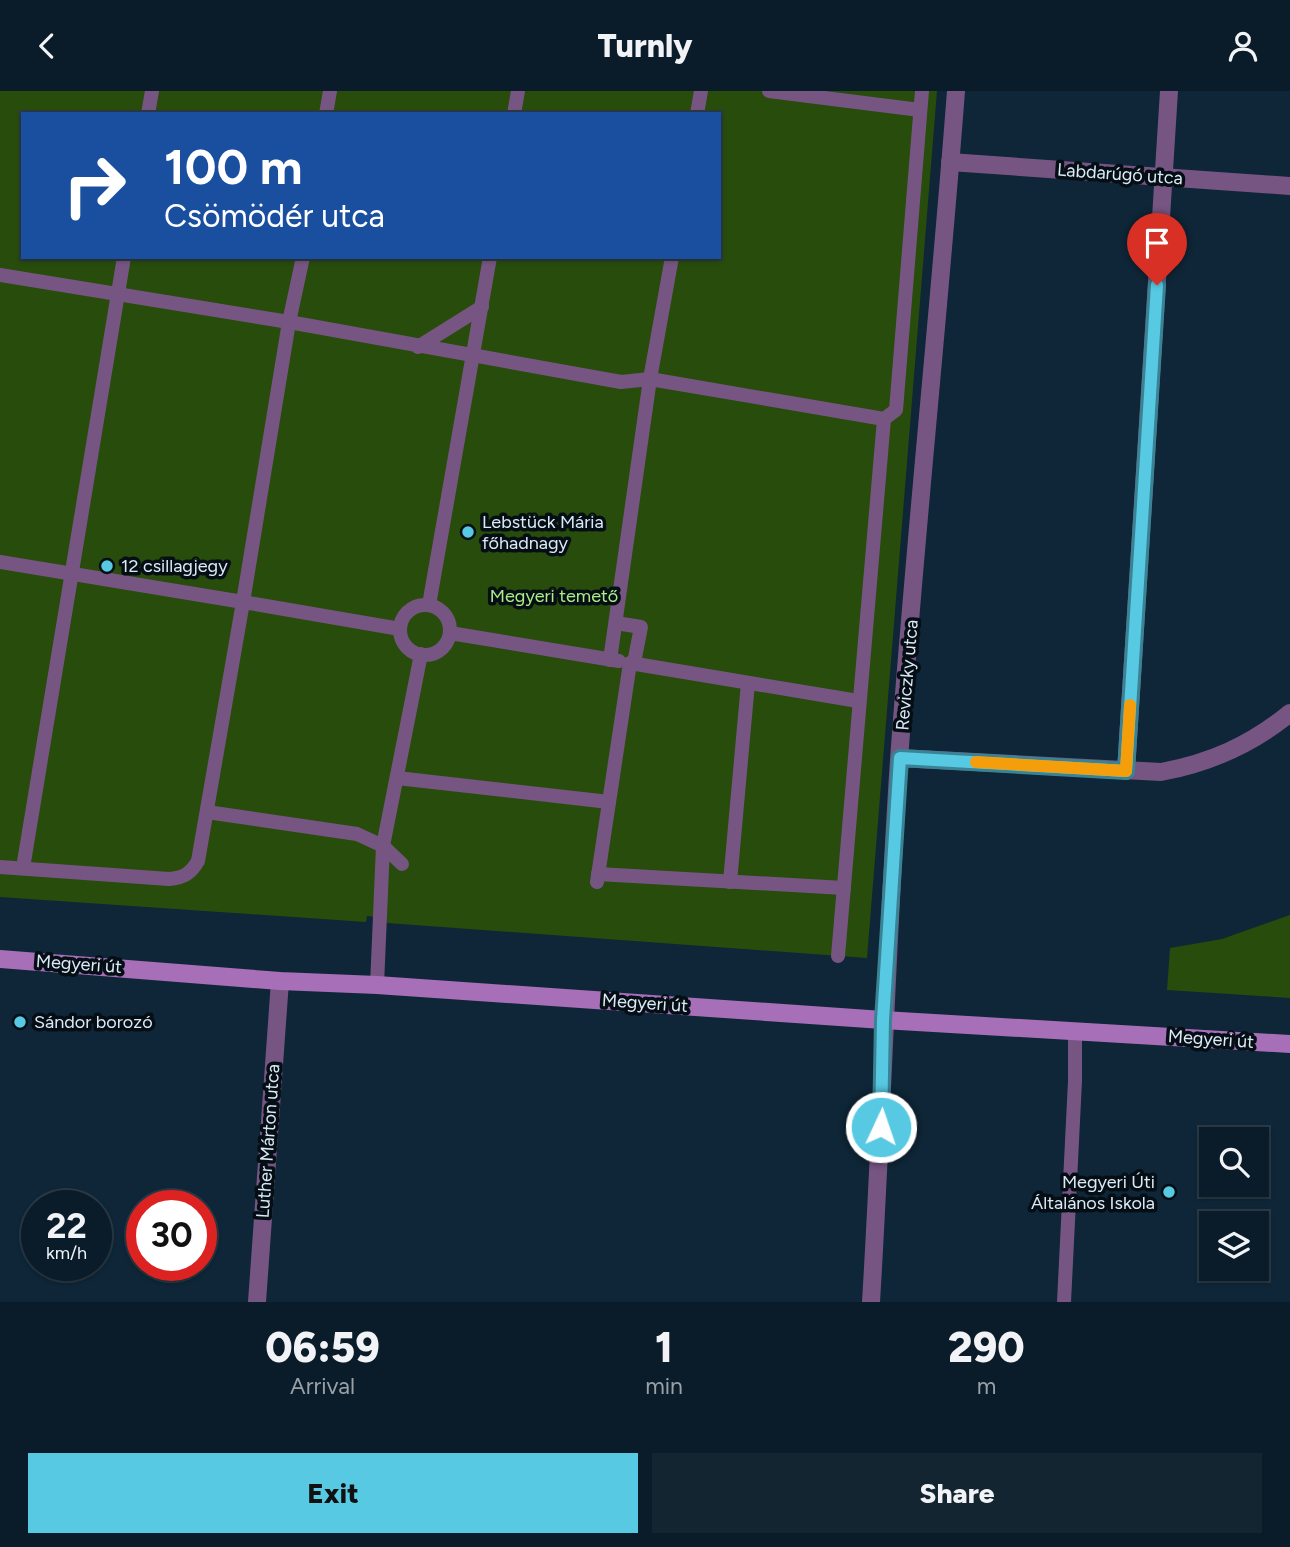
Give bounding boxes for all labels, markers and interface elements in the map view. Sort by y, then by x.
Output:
icon: back [28,27,66,65]
text: Turnly [598,27,692,65]
icon: person [1224,27,1262,65]
text: 100 m [164,137,303,196]
icon: right [49,140,140,231]
street label: Labdarúgó utca [1056,159,1184,189]
text: Csömödér utca [164,197,385,235]
pin [1127,213,1187,285]
icon: arrive [1138,224,1176,262]
place label: Lebstück Mária főhadnagy [482,511,604,554]
marker: Lebstück Mária főhadnagy [460,524,476,540]
place label: 12 csillagjegy [121,555,228,577]
marker: 12 csillagjegy [99,558,115,574]
park label: Megyeri temető [490,585,618,607]
street label: Reviczky utca [891,619,923,731]
street label: Megyeri út [35,950,123,978]
street label: Megyeri út [601,989,689,1017]
place label: Sándor borozó [34,1011,153,1033]
marker: Sándor borozó [12,1014,28,1030]
street label: Megyeri út [1167,1025,1255,1053]
street label: Luther Márton utca [252,1063,284,1219]
position arrow [844,1090,918,1164]
map controls [1199,1127,1269,1281]
button: search [1199,1127,1269,1197]
place label: Megyeri Úti Általános Iskola [1031,1171,1155,1214]
marker: Megyeri Úti Általános Iskola [1161,1184,1177,1200]
speed limit sign: 30 [126,1190,217,1281]
text: 22 [46,1205,87,1247]
button: layers [1199,1211,1269,1281]
text: km/h [46,1242,87,1264]
text: 06:59 [265,1322,380,1373]
text: 1 [655,1322,673,1373]
text: 290 [948,1322,1025,1373]
text: Arrival [290,1372,355,1400]
text: min [645,1372,683,1400]
text: m [977,1372,996,1400]
button: Exit [28,1453,638,1533]
button: Share [652,1453,1262,1533]

